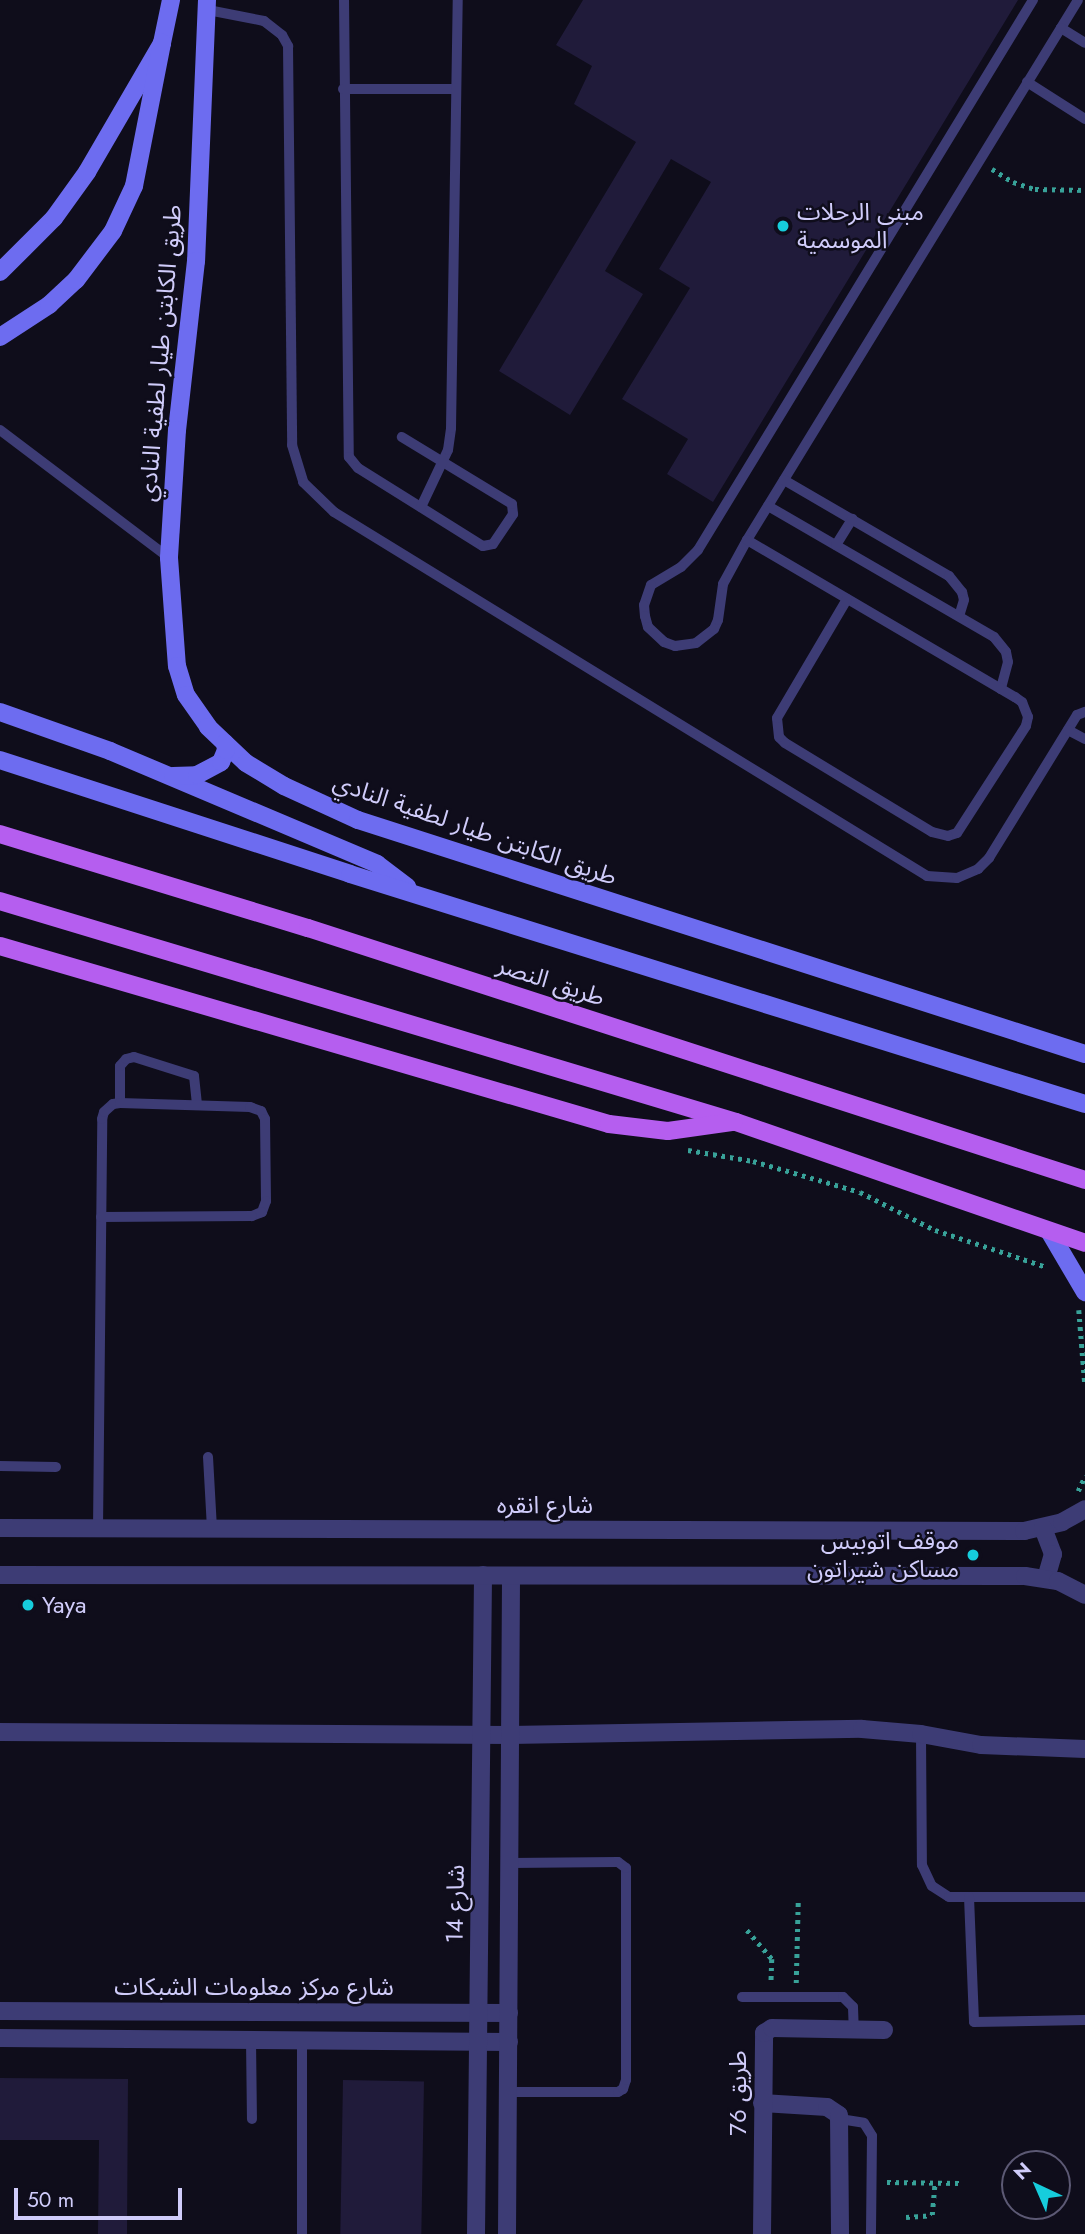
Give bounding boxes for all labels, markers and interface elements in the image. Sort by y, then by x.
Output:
place label: مبنى الرحلات الموسمية [797,198,924,254]
street label: طريق الكابتن طيار لطفية النادي [133,203,187,503]
marker: مبنى الرحلات الموسمية [775,218,791,234]
street label: طريق الكابتن طيار لطفية النادي [329,767,621,891]
street label: طريق النصر [494,950,608,1012]
street label: شارع انقره [497,1491,593,1519]
place label: موقف اتوبيس مساكن شيراتون [807,1527,959,1583]
marker: موقف اتوبيس مساكن شيراتون [965,1547,981,1563]
place label: Yaya [42,1591,87,1619]
marker: Yaya [20,1597,36,1613]
street label: شارع 14 [440,1864,470,1944]
street label: شارع مركز معلومات الشبكات [114,1973,394,2001]
street label: طريق 76 [724,2050,752,2136]
north arrow [1001,2150,1071,2220]
text: N [1008,2156,1037,2186]
scale bar [18,2174,186,2218]
text: 50 m [27,2185,74,2215]

